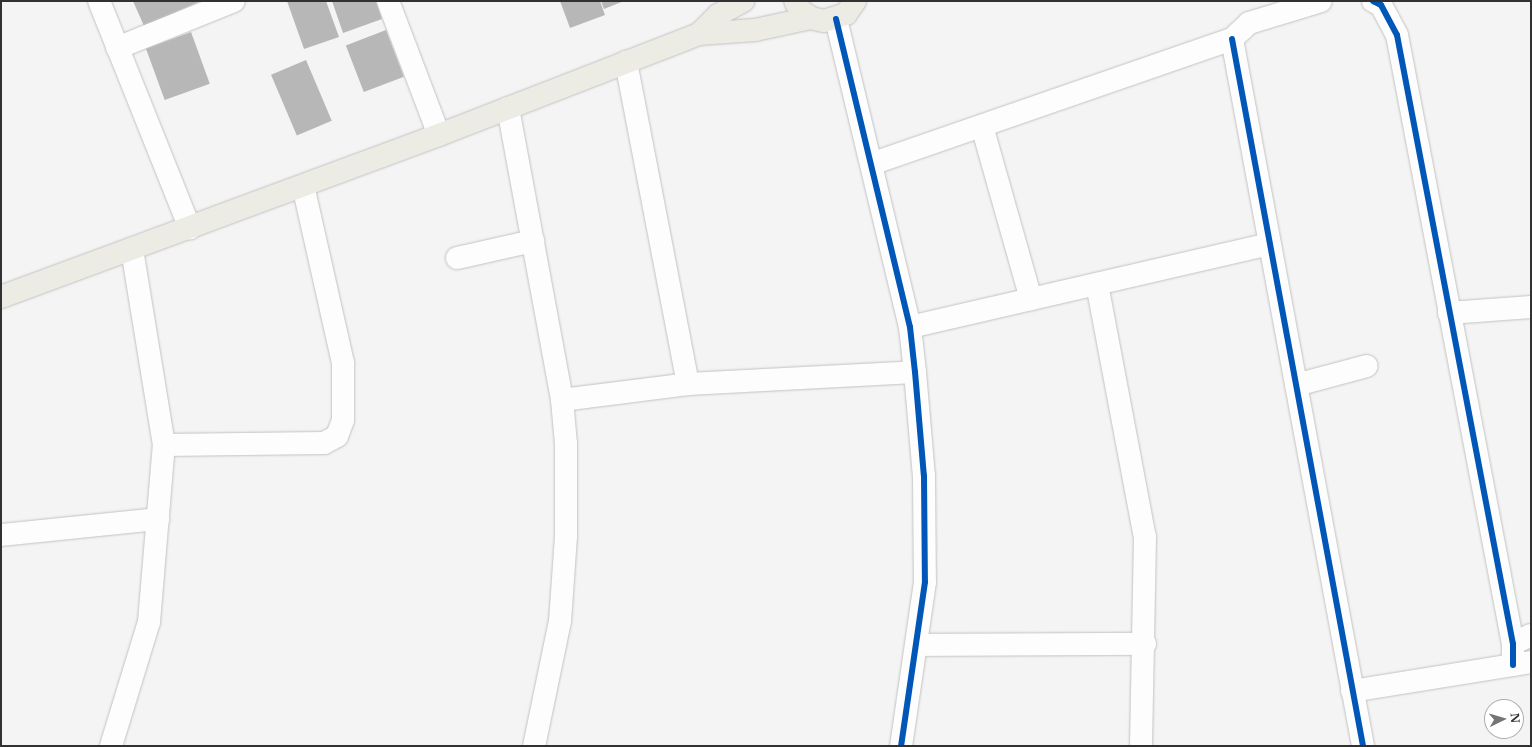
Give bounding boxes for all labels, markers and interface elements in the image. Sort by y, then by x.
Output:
north arrow [1484,699,1524,739]
text: N [1508,712,1522,724]

